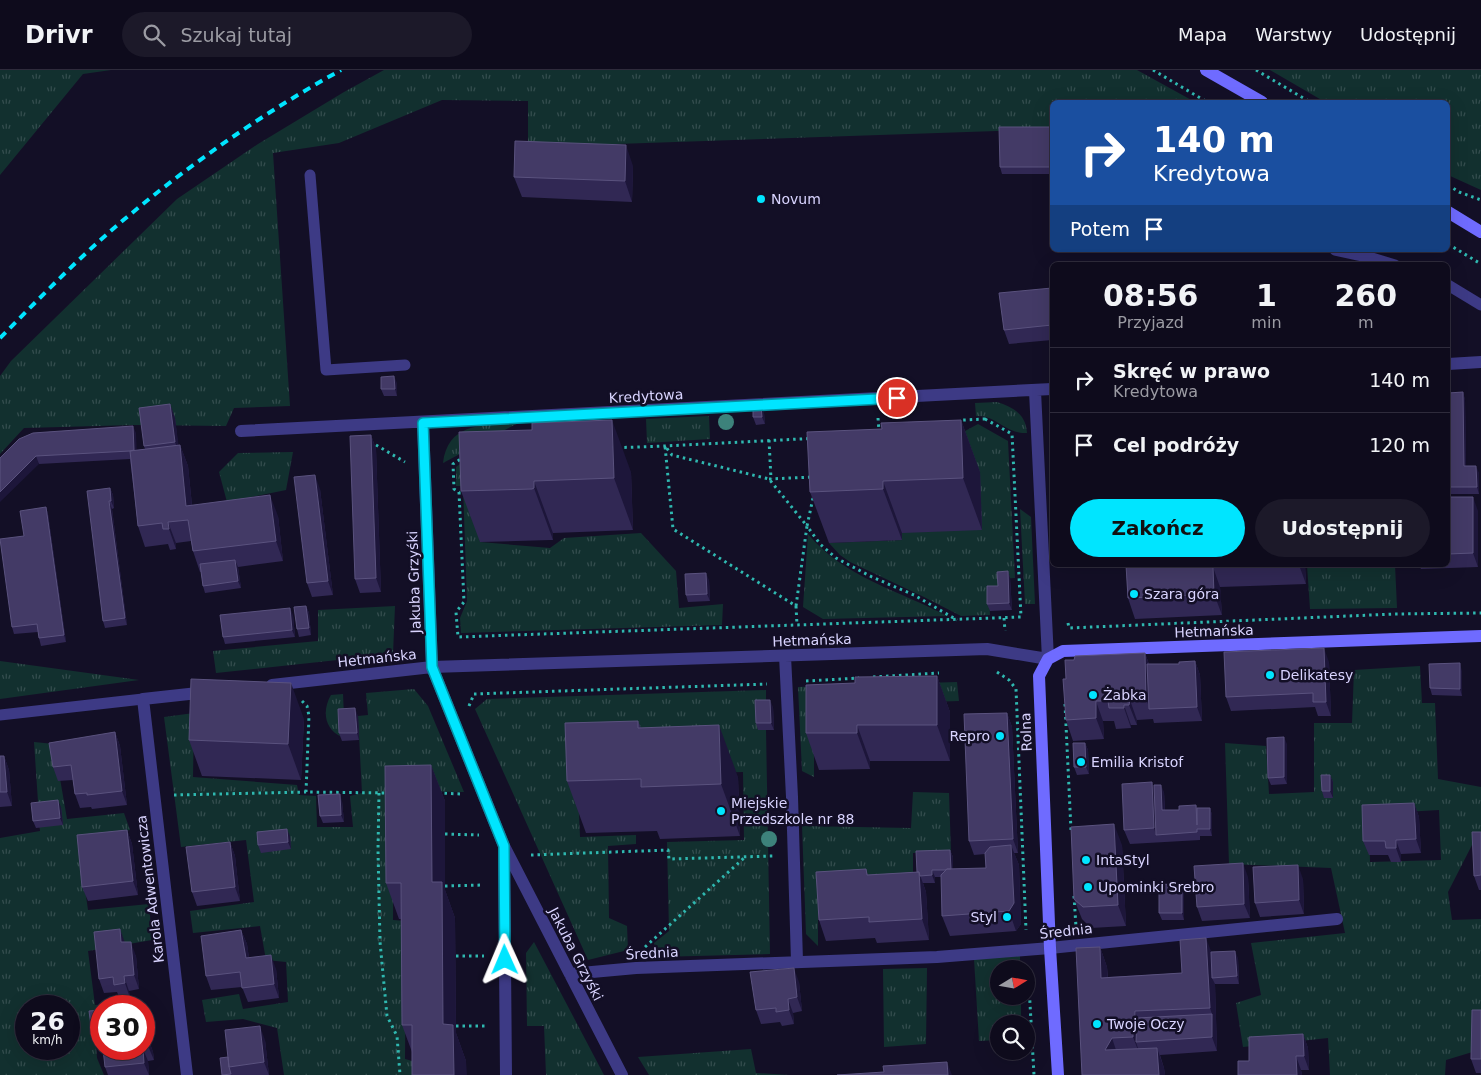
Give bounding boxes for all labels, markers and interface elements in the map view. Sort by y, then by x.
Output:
search box [122,12,472,57]
text: Drivr [25,21,92,49]
icon: search [140,21,168,49]
text: Szukaj tutaj [180,24,292,46]
text: Mapa [1178,24,1227,45]
text: Warstwy [1255,24,1332,45]
text: Udostępnij [1360,24,1456,45]
icon: right [1070,120,1135,185]
text: 140 m [1153,120,1275,160]
text: Kredytowa [1153,161,1270,186]
place label: Novum [771,191,821,207]
marker: Novum [755,193,767,205]
icon: arrive [1140,215,1168,243]
text: Potem [1070,218,1130,240]
text: 08:56 [1103,278,1198,313]
text: 1 [1256,278,1277,313]
text: 260 [1334,278,1397,313]
text: Przyjazd [1117,313,1184,332]
text: min [1251,313,1282,332]
text: m [1358,313,1374,332]
text: Skręć w prawo [1113,360,1270,382]
icon: right [1070,366,1098,394]
text: 140 m [1369,369,1430,391]
pin [876,377,918,419]
text: Kredytowa [1113,382,1198,401]
icon: arrive [883,384,911,412]
street label: Kredytowa [608,386,684,406]
icon: arrive [1070,431,1098,459]
text: Cel podróży [1113,434,1239,456]
text: 120 m [1369,434,1430,456]
button: Zakończ [1070,499,1245,557]
button: Udostępnij [1255,499,1430,557]
street label: Jakuba Grzyśki [404,530,424,635]
place label: Szara góra [1144,586,1219,602]
marker: Szara góra [1128,588,1140,600]
street label: Hetmańska [1174,622,1254,640]
street label: Hetmańska [772,631,852,649]
street label: Hetmańska [337,646,417,670]
place label: Delikatesy [1280,667,1353,683]
marker: Delikatesy [1264,669,1276,681]
place label: Żabka [1103,686,1147,703]
marker: Żabka [1087,689,1099,701]
street label: Rolna [1017,712,1035,752]
place label: Repro [949,728,990,744]
marker: Repro [994,730,1006,742]
place label: Emilia Kristof [1091,754,1184,770]
marker: Emilia Kristof [1075,756,1087,768]
place label: Miejskie Przedszkole nr 88 [731,795,854,827]
marker: Miejskie Przedszkole nr 88 [715,805,727,817]
street label: Karola Adwentowicza [133,814,167,964]
place label: IntaStyl [1096,852,1150,868]
marker: IntaStyl [1080,854,1092,866]
place label: Upominki Srebro [1098,879,1214,895]
marker: Upominki Srebro [1082,881,1094,893]
street label: Jakuba Grzyśki [545,904,606,1003]
place label: Styl [970,909,997,925]
marker: Styl [1001,911,1013,923]
street label: Średnia [1039,919,1093,942]
position arrow [478,933,530,985]
street label: Średnia [625,943,679,962]
north arrow [990,960,1035,1005]
map controls [990,960,1035,1060]
speed limit sign: 30 [90,995,155,1060]
text: 26 [30,1007,65,1036]
button: search [990,1015,1035,1060]
place label: Twoje Oczy [1106,1016,1185,1032]
marker: Twoje Oczy [1091,1018,1103,1030]
text: km/h [32,1033,63,1047]

